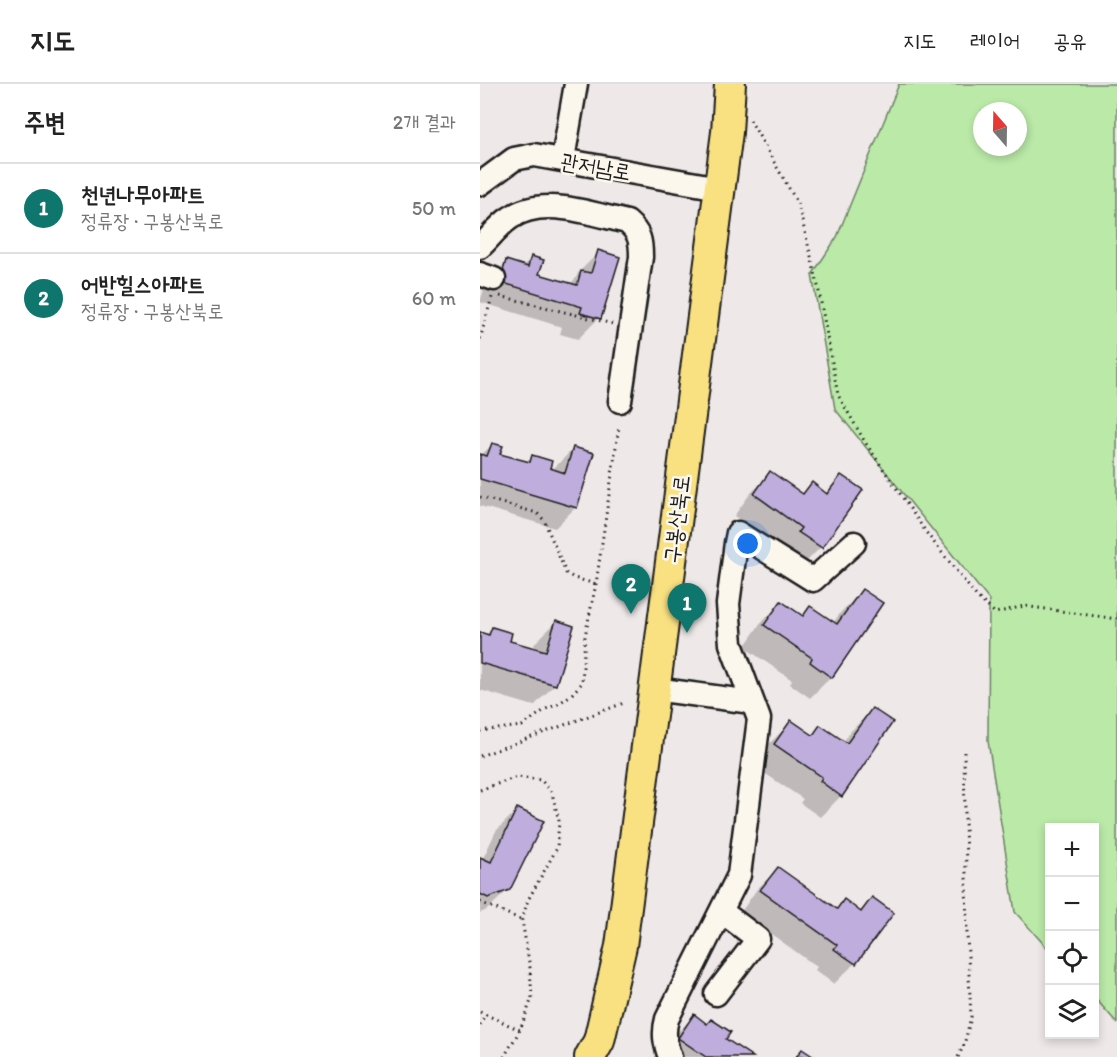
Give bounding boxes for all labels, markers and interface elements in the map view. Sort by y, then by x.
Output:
text: 지도 [30,23,75,57]
text: 지도 [903,28,937,53]
text: 레이어 [970,28,1020,53]
text: 공유 [1053,28,1087,53]
north arrow [973,102,1027,156]
text: 주변 [24,106,66,138]
text: 2개 결과 [393,110,456,134]
street label: 관저남로 [559,147,633,186]
text: 천년나무아파트 [81,181,205,208]
text: 1 [39,196,48,220]
text: 50 m [412,196,456,220]
text: 정류장 · 구봉산북로 [81,209,224,233]
text: 어반힐스아파트 [81,271,205,298]
text: 2 [38,286,49,310]
text: 60 m [412,286,456,310]
text: 정류장 · 구봉산북로 [81,299,224,323]
street label: 구봉산북로 [658,473,695,565]
your location [733,529,762,558]
pin: 2 [612,564,650,614]
pin: 1 [668,584,706,633]
map controls [1045,823,1099,1039]
button: + [1045,823,1099,877]
button: − [1045,877,1099,931]
button: locate [1045,931,1099,985]
button: layers [1045,985,1099,1039]

